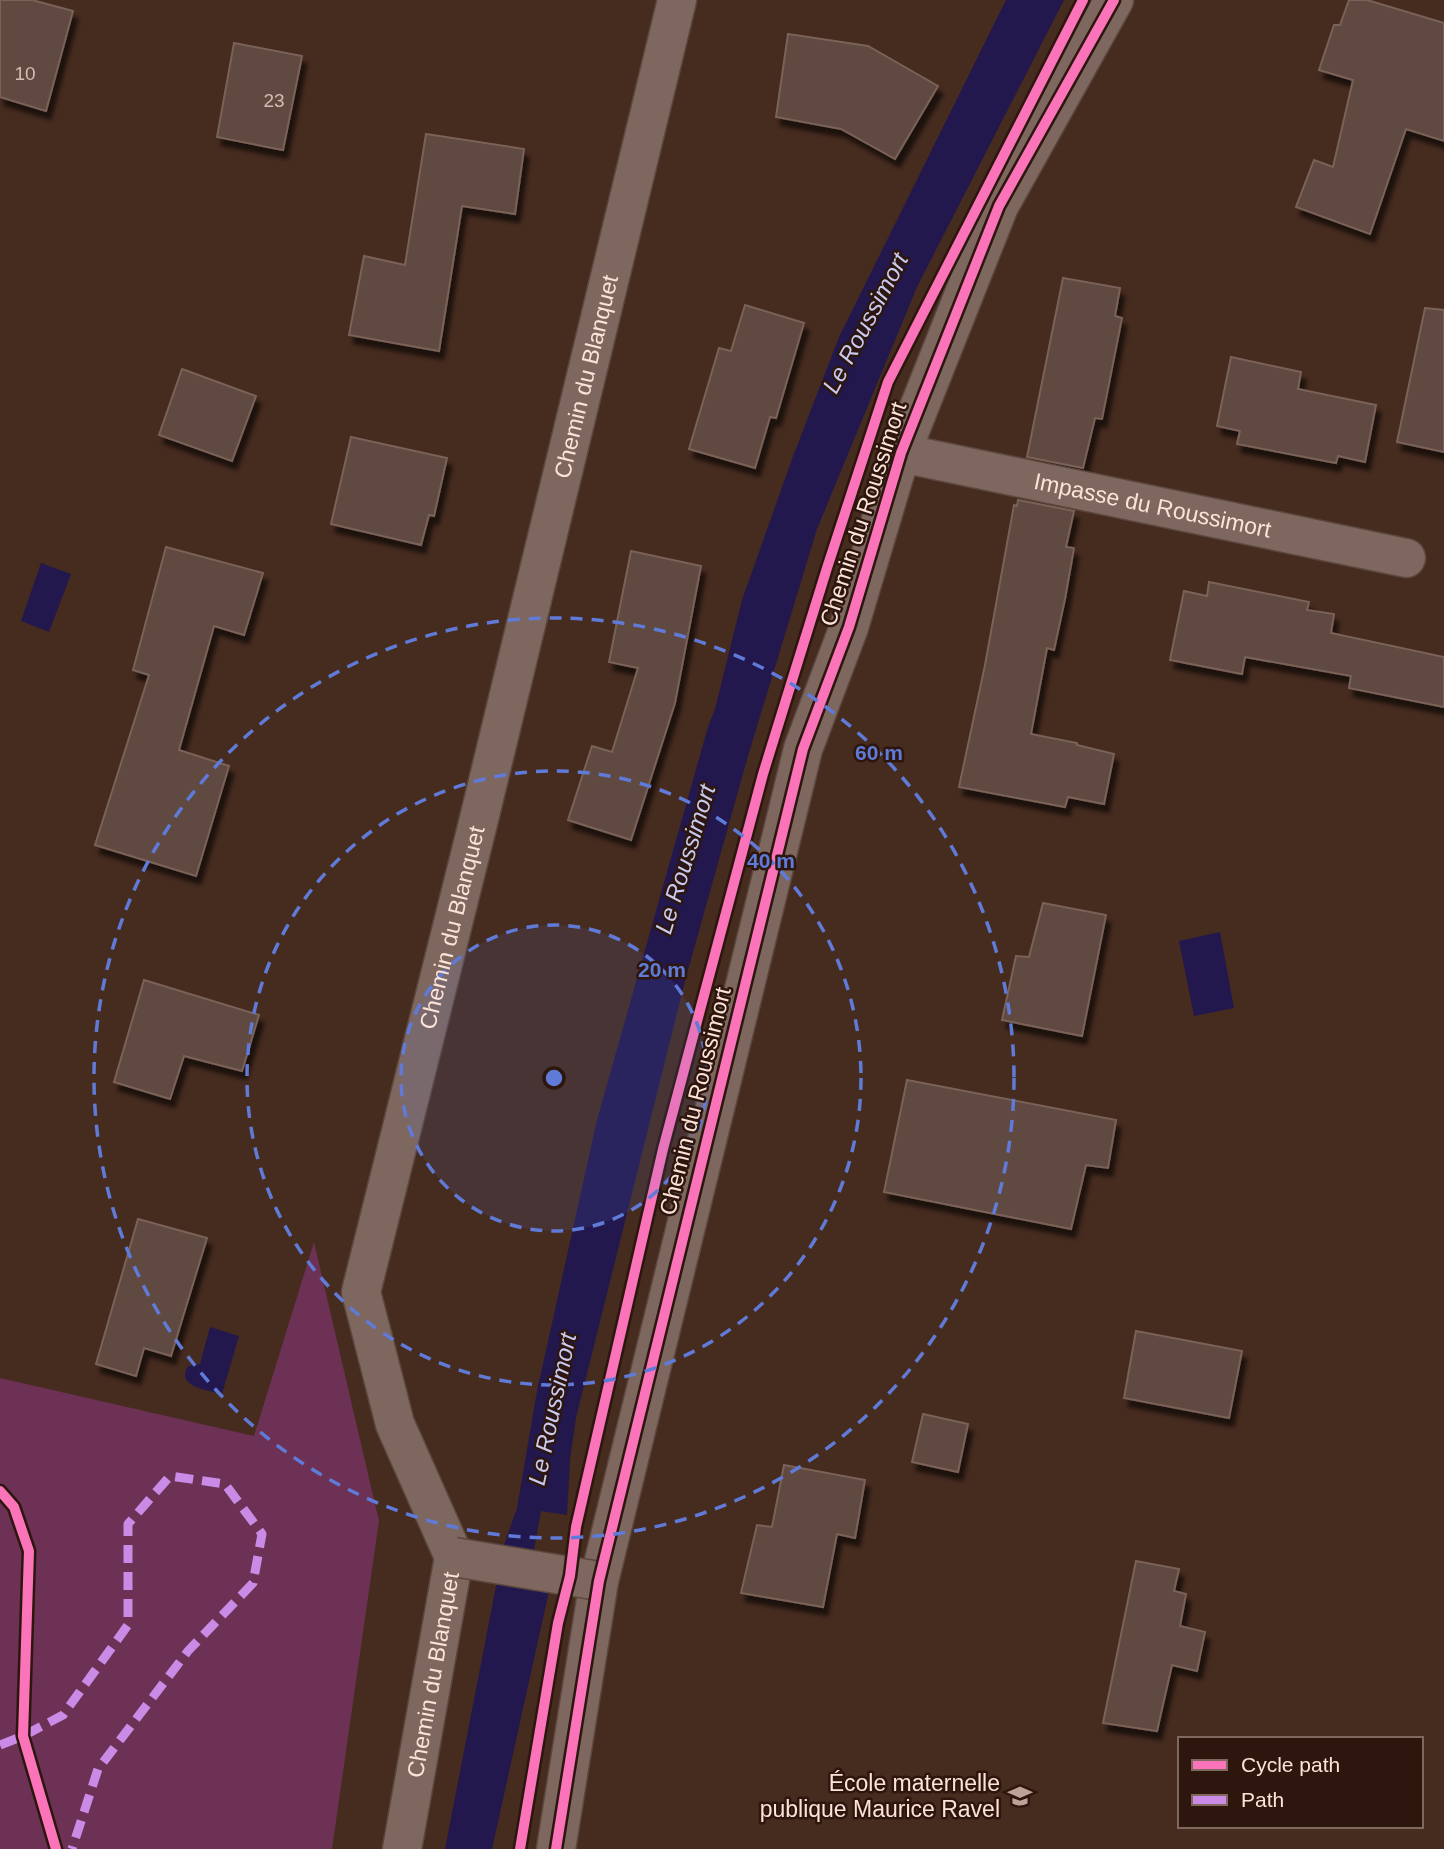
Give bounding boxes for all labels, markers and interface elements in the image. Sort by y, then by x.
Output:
house number: 10 [14,63,36,84]
house number: 23 [263,90,285,111]
water label: Le Roussimort [817,247,914,398]
street label: Chemin du Blanquet [549,272,623,481]
street label: Chemin du Roussimort [814,398,912,629]
street label: Impasse du Roussimort [1032,468,1274,543]
text: 60 m [855,741,903,764]
water label: Le Roussimort [649,780,721,937]
street label: Chemin du Blanquet [414,823,490,1032]
text: 40 m [747,849,795,872]
text: 20 m [638,958,686,981]
street label: Chemin du Roussimort [654,984,736,1218]
centre of rings [542,1066,566,1090]
water label: Le Roussimort [523,1329,582,1487]
street label: Chemin du Blanquet [402,1569,464,1780]
legend [1178,1737,1423,1828]
text: Cycle path [1241,1753,1340,1776]
place label: École maternelle publique Maurice Ravel [760,1770,1000,1822]
school or university icon: École maternelle publique Maurice Ravel [1006,1782,1034,1810]
text: Path [1241,1788,1284,1811]

